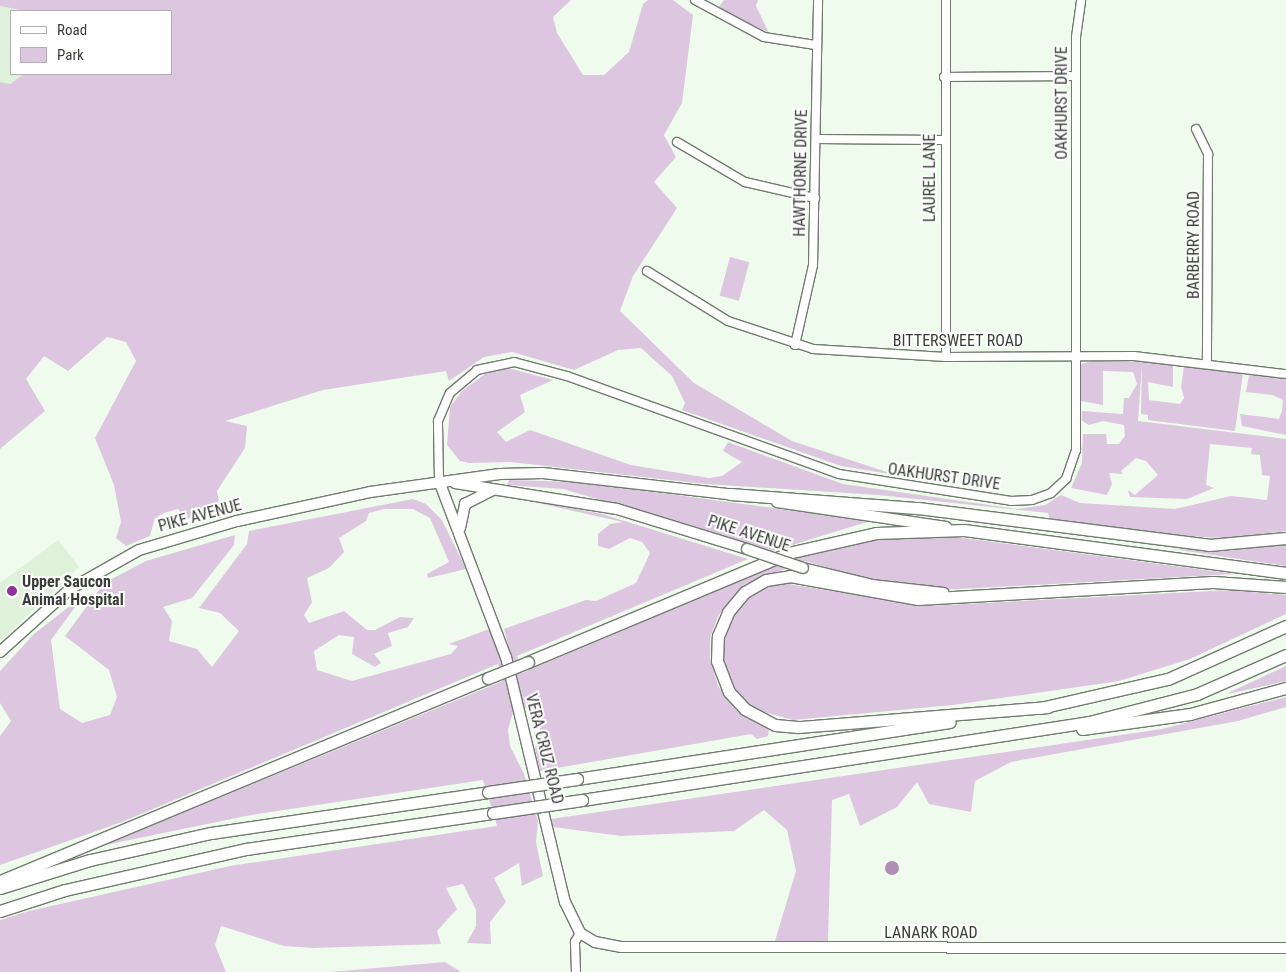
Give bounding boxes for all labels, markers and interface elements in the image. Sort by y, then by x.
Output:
legend [10,10,172,75]
text: Road [57,21,87,39]
text: Park [57,46,84,64]
street label: OAKHURST DRIVE [1052,46,1072,160]
street label: HAWTHORNE DRIVE [790,109,812,237]
street label: LAUREL LANE [920,134,940,222]
street label: BARBERRY ROAD [1184,191,1204,299]
street label: BITTERSWEET ROAD [893,331,1023,351]
street label: OAKHURST DRIVE [886,460,1002,494]
street label: PIKE AVENUE [156,496,244,536]
street label: PIKE AVENUE [705,512,793,556]
place label: Upper Saucon Animal Hospital [22,572,124,610]
marker: Upper Saucon Animal Hospital [6,585,18,597]
street label: VERA CRUZ ROAD [521,692,567,806]
street label: LANARK ROAD [884,923,978,943]

